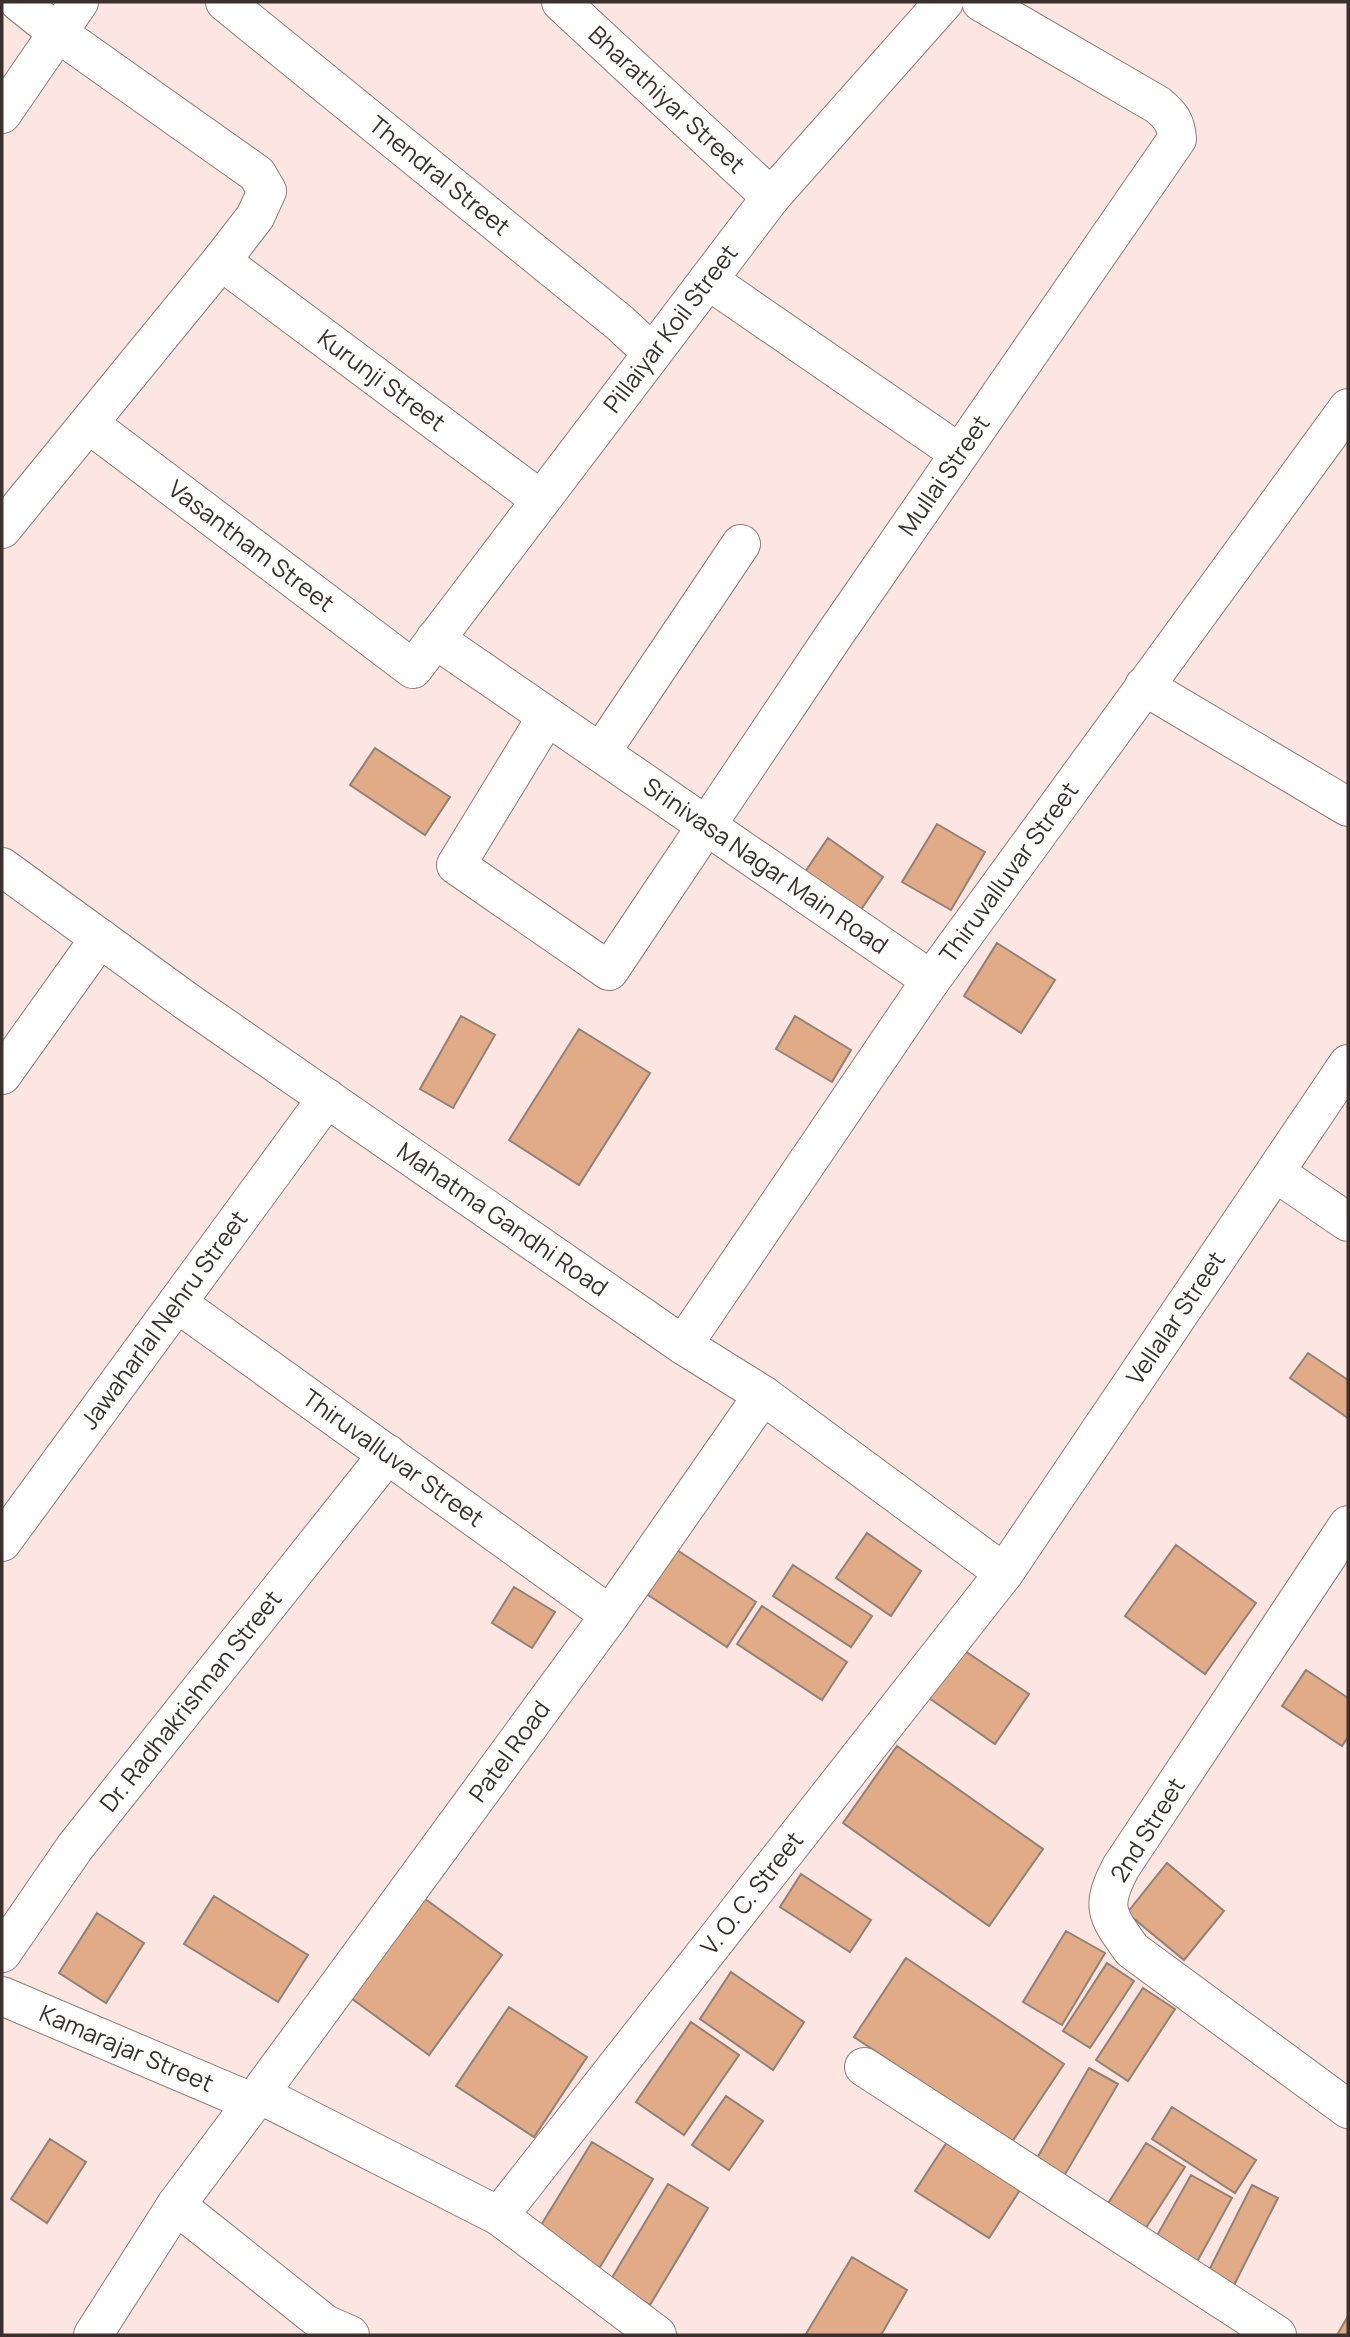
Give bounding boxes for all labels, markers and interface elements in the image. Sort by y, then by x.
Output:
street label: Bharathiyar Street [582,18,753,180]
street label: Thendral Street [363,107,518,242]
street label: Pillaiyar Koil Street [595,237,744,419]
street label: Kurunji Street [311,321,453,438]
street label: Mullai Street [890,408,997,542]
street label: Vasantham Street [162,472,342,619]
street label: Srinivasa Nagar Main Road [637,769,895,961]
street label: Thiruvalluvar Street [931,775,1085,969]
street label: Mahatma Gandhi Road [391,1134,615,1303]
street label: Jawaharlal Nehru Street [72,1203,254,1435]
street label: Vellalar Street [1118,1244,1232,1391]
street label: Thiruvalluvar Street [296,1381,491,1534]
street label: Dr. Radhakrishnan Street [92,1583,288,1818]
street label: Patel Road [461,1694,557,1808]
street label: 2nd Street [1102,1771,1192,1888]
street label: V. O. C. Street [692,1824,810,1961]
street label: Kamarajar Street [35,1996,219,2099]

